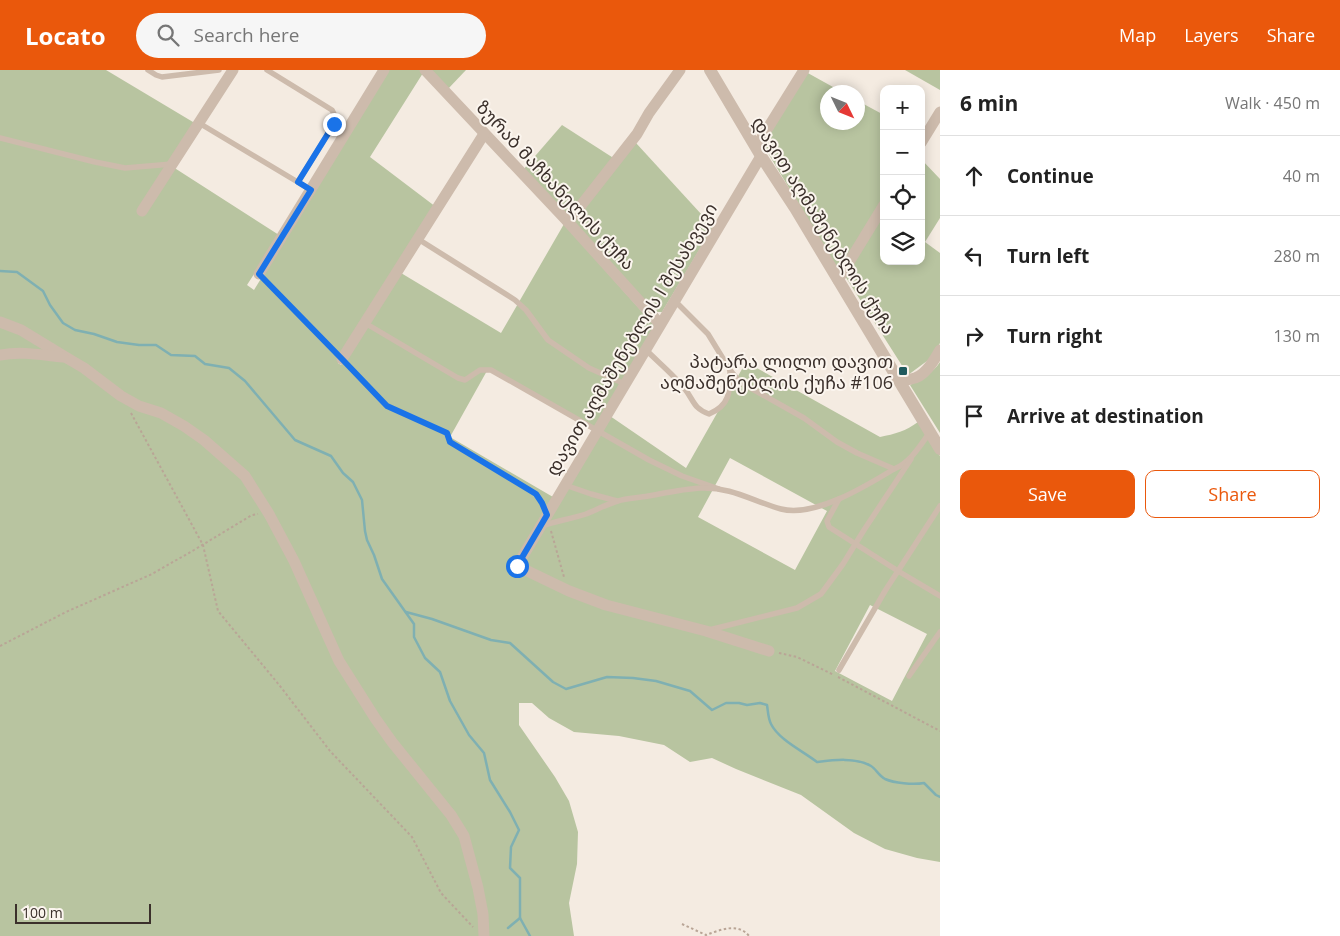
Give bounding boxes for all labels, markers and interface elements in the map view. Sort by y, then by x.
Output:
search box [136,13,486,58]
text: Locato [25,19,106,52]
icon: search [154,21,182,49]
text: Search here [194,22,299,48]
text: Map [1119,23,1156,47]
text: Layers [1184,23,1239,47]
text: Share [1267,23,1315,47]
north arrow [820,85,865,130]
map controls [880,85,925,265]
button: + [880,85,925,130]
text: 6 min [960,89,1018,117]
text: Walk · 450 m [1225,92,1320,114]
street label: ზურაბ მაჩხანელის ქუჩა [471,95,641,275]
street label: დავით აღმაშენებლის ქუჩა [747,112,901,338]
route end [323,113,346,136]
button: − [880,130,925,175]
icon: ahead [960,162,988,190]
text: Continue [1007,163,1094,189]
text: 40 m [1283,165,1320,187]
button: locate [880,175,925,220]
street label: დავით აღმაშენებლის I შესახვევი [540,198,722,480]
button: layers [880,220,925,265]
icon: left [960,242,988,270]
text: Turn left [1007,243,1089,269]
text: 280 m [1274,245,1320,267]
icon: right [960,322,988,350]
text: Turn right [1007,323,1102,349]
text: 130 m [1274,325,1320,347]
place label: პატარა ლილო დავით აღმაშენებლის ქუჩა #106 [660,349,893,394]
marker: პატარა ლილო დავით აღმაშენებლის ქუჩა #106 [897,365,909,377]
icon: arrive [960,402,988,430]
text: Arrive at destination [1007,403,1204,429]
button: Save [960,470,1135,518]
button: Share [1145,470,1320,518]
route start [506,555,529,578]
scale bar [15,901,151,924]
text: 100 m [22,903,63,922]

